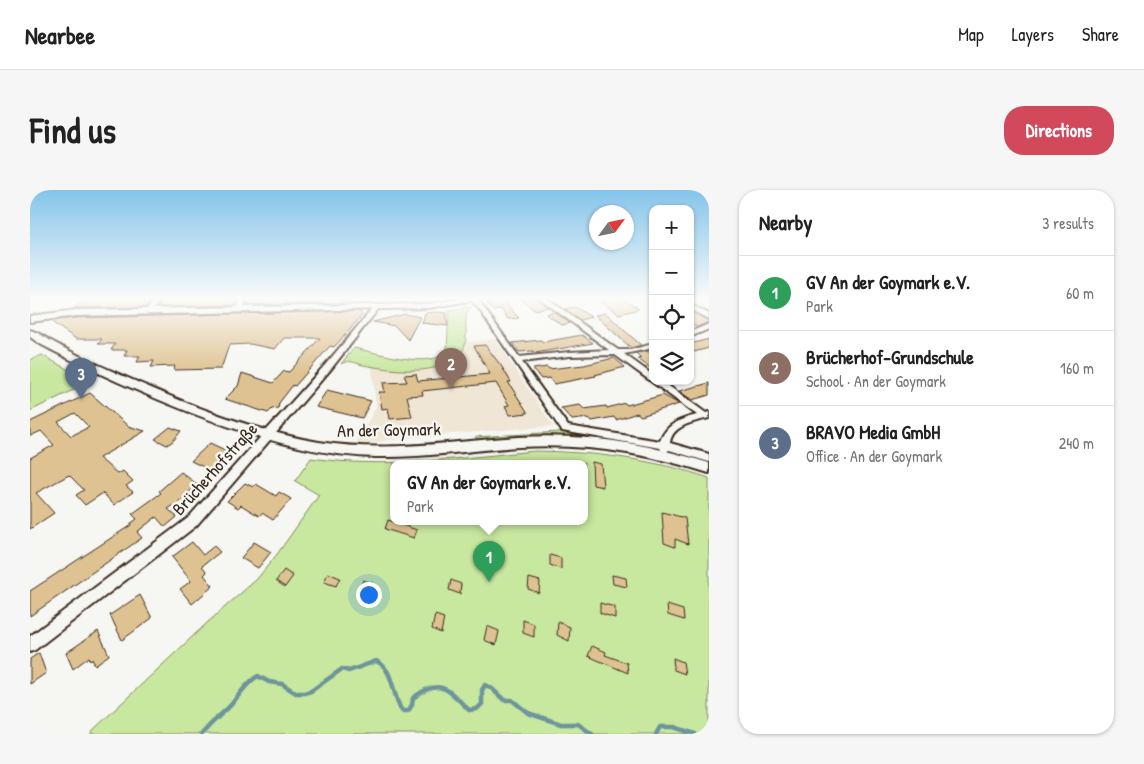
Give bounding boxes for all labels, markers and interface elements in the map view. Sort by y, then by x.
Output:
text: Nearbee [25,19,95,51]
text: Map [958,22,984,47]
text: Layers [1012,22,1054,47]
text: Share [1082,22,1119,47]
button: Directions [1004,106,1114,155]
text: Find us [30,107,116,154]
north arrow [589,205,634,250]
map controls [649,205,694,385]
button: + [649,205,694,250]
text: Nearby [759,208,812,237]
text: 3 results [1042,212,1094,234]
button: − [649,250,694,295]
text: GV An der Goymark e.V. [806,269,970,295]
text: 1 [772,282,778,304]
text: 60 m [1066,282,1094,304]
button: locate [649,295,694,340]
text: Park [806,295,833,317]
button: layers [649,340,694,385]
text: Brücherhof-Grundschule [806,344,974,370]
pin: 2 [435,348,467,389]
text: 2 [771,357,779,379]
text: 160 m [1060,357,1094,379]
pin: 3 [65,358,97,399]
text: School · An der Goymark [806,370,946,392]
street label: An der Goymark [337,416,441,443]
street label: Brücherhofstraße [166,417,263,520]
text: BRAVO Media GmbH [806,419,940,445]
text: 3 [771,432,779,454]
text: 240 m [1059,432,1094,454]
text: Office · An der Goymark [806,445,942,467]
popup [390,460,588,525]
text: GV An der Goymark e.V. [407,469,571,495]
text: Park [407,495,434,517]
pin: 1 [473,541,505,582]
your location [356,582,382,608]

